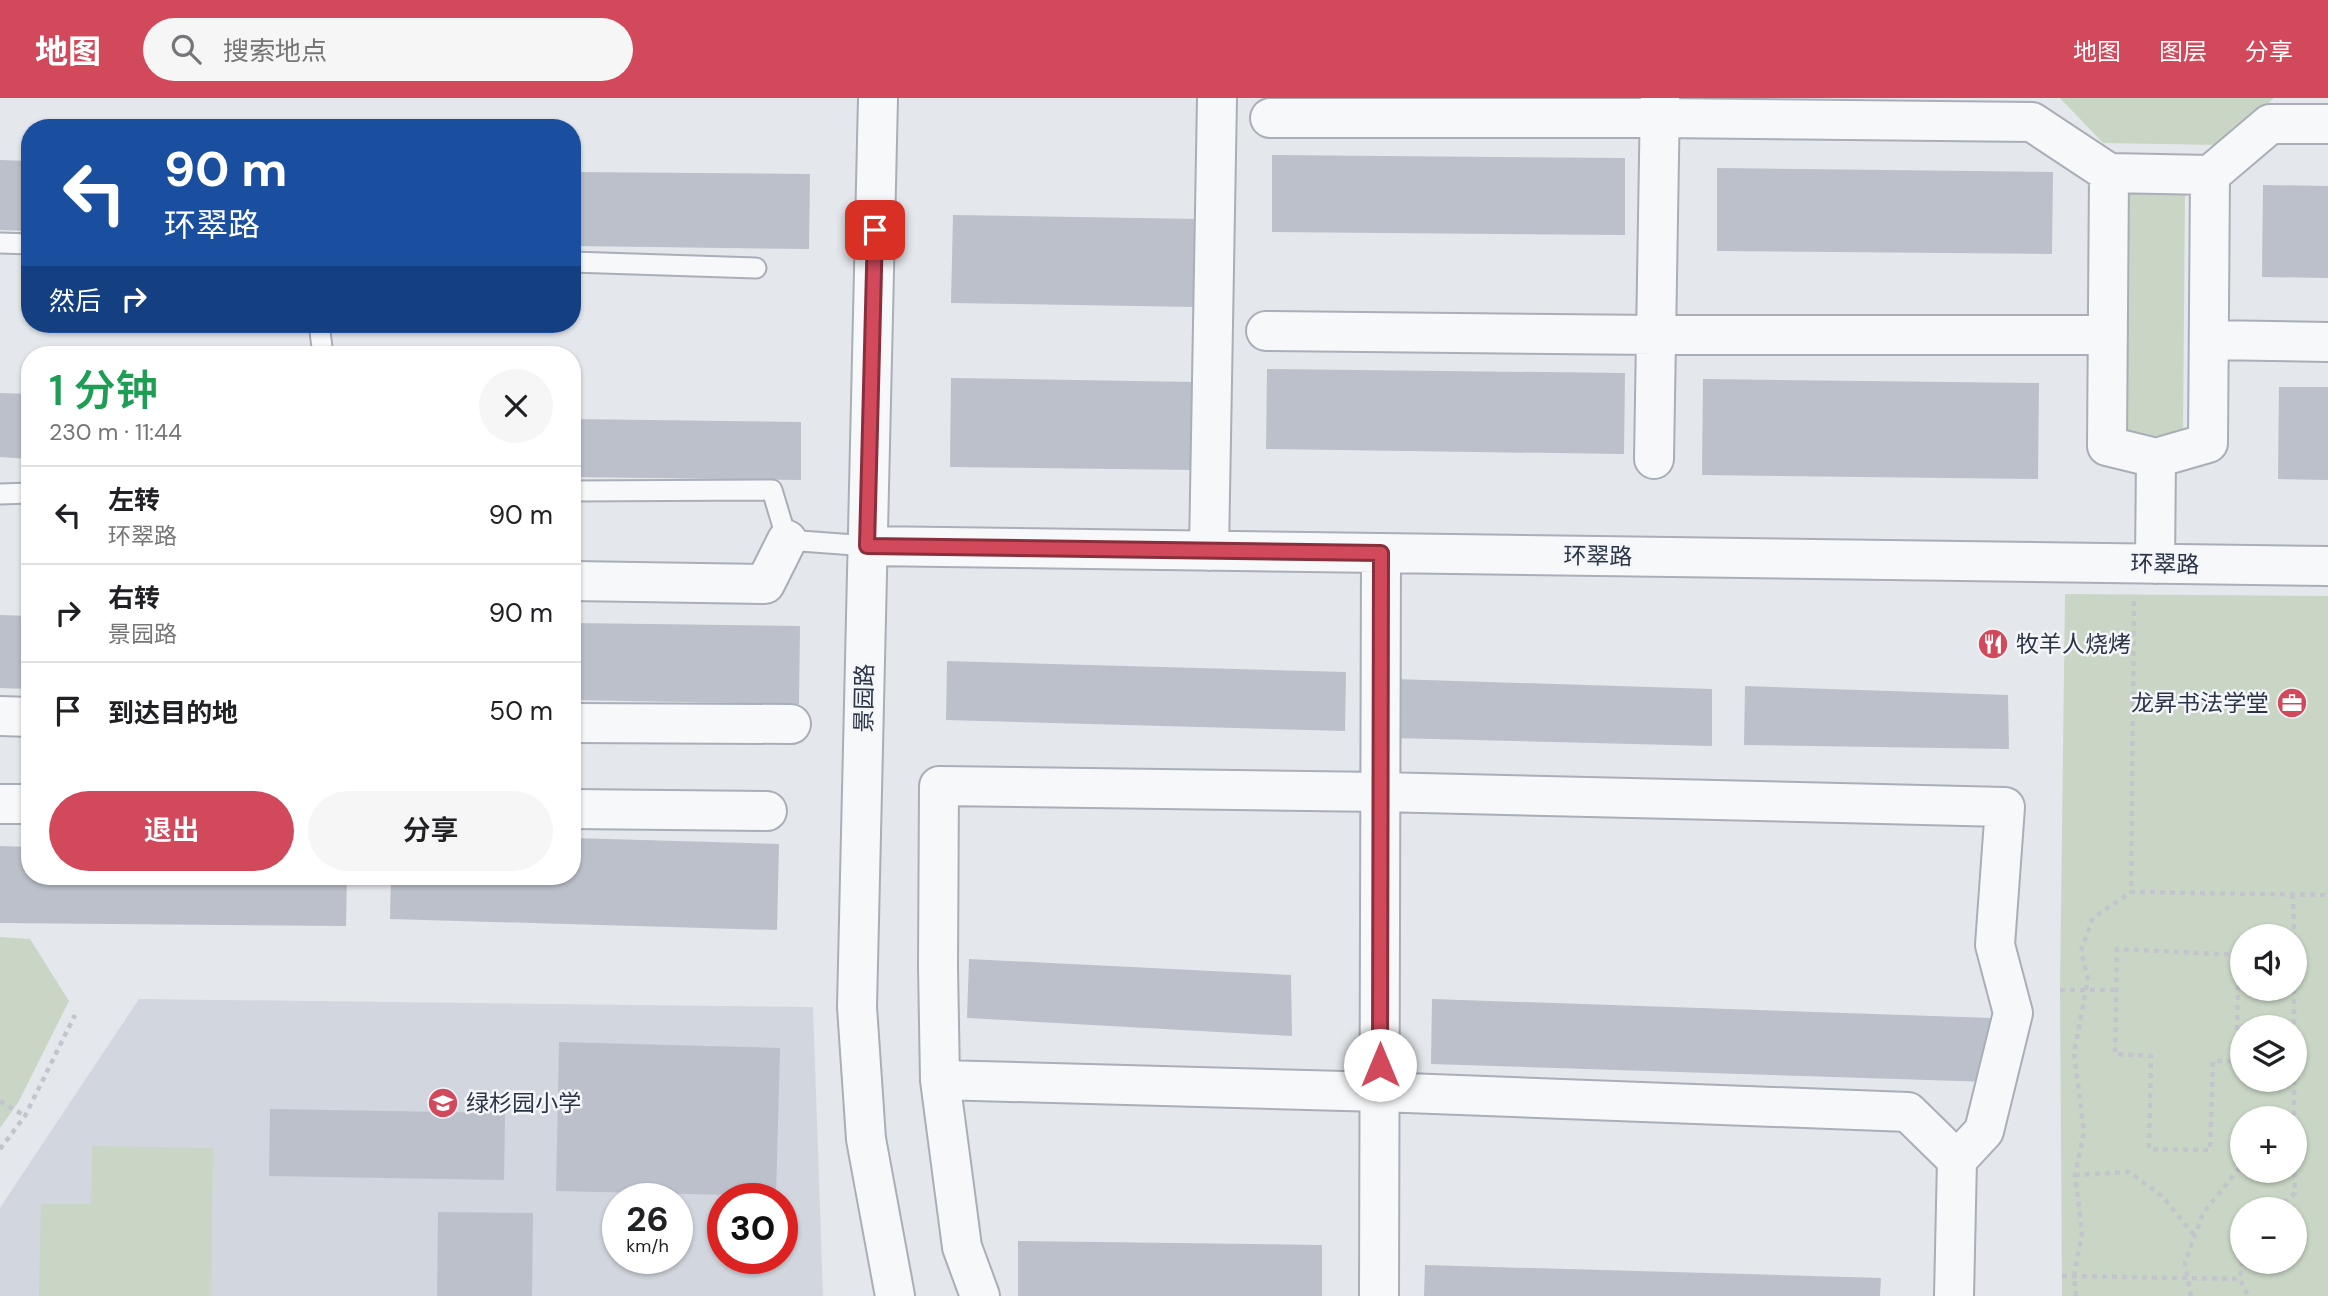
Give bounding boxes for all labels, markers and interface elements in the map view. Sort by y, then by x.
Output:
search box [143,18,633,81]
text: 地图 [35,30,101,73]
icon: search [167,30,205,68]
text: 搜索地点 [223,34,327,68]
text: 地图 [2073,36,2121,67]
text: 图层 [2159,36,2207,67]
text: 分享 [2245,36,2293,67]
text: 90 m [164,137,287,201]
icon: left [49,147,140,238]
pin [845,200,905,260]
text: 环翠路 [164,204,260,246]
icon: arrive [856,211,894,249]
icon: right [115,280,153,318]
text: 然后 [49,284,101,318]
text: 1 分钟 [49,363,158,418]
button: close [479,369,553,443]
text: 230 m · 11:44 [49,417,182,447]
text: 左转 [108,483,160,517]
icon: left [49,496,87,534]
text: 90 m [489,498,553,532]
text: 环翠路 [108,521,177,551]
street label: 环翠路 [1563,540,1633,572]
street label: 环翠路 [2130,548,2200,580]
text: 右转 [108,581,160,615]
icon: right [49,594,87,632]
text: 90 m [489,596,553,630]
text: 景园路 [108,619,177,649]
restaurant icon: 牧羊人烧烤 [1976,627,2010,661]
place label: 牧羊人烧烤 [2016,629,2131,659]
street label: 景园路 [848,663,880,733]
office icon: 龙昇书法学堂 [2275,686,2309,720]
place label: 龙昇书法学堂 [2131,688,2269,718]
icon: arrive [49,692,87,730]
text: 50 m [489,694,553,728]
text: 到达目的地 [108,696,238,730]
button: 退出 [49,791,294,871]
button: 分享 [308,791,553,871]
map controls [2230,924,2307,1274]
button: sound [2230,924,2307,1001]
button: layers [2230,1015,2307,1092]
position arrow [1343,1028,1417,1102]
school or university icon: 绿杉园小学 [426,1086,460,1120]
place label: 绿杉园小学 [466,1088,581,1118]
button: + [2230,1106,2307,1183]
speed limit sign: 30 [707,1183,798,1274]
text: 26 [626,1196,669,1242]
button: − [2230,1197,2307,1274]
text: km/h [626,1234,669,1258]

